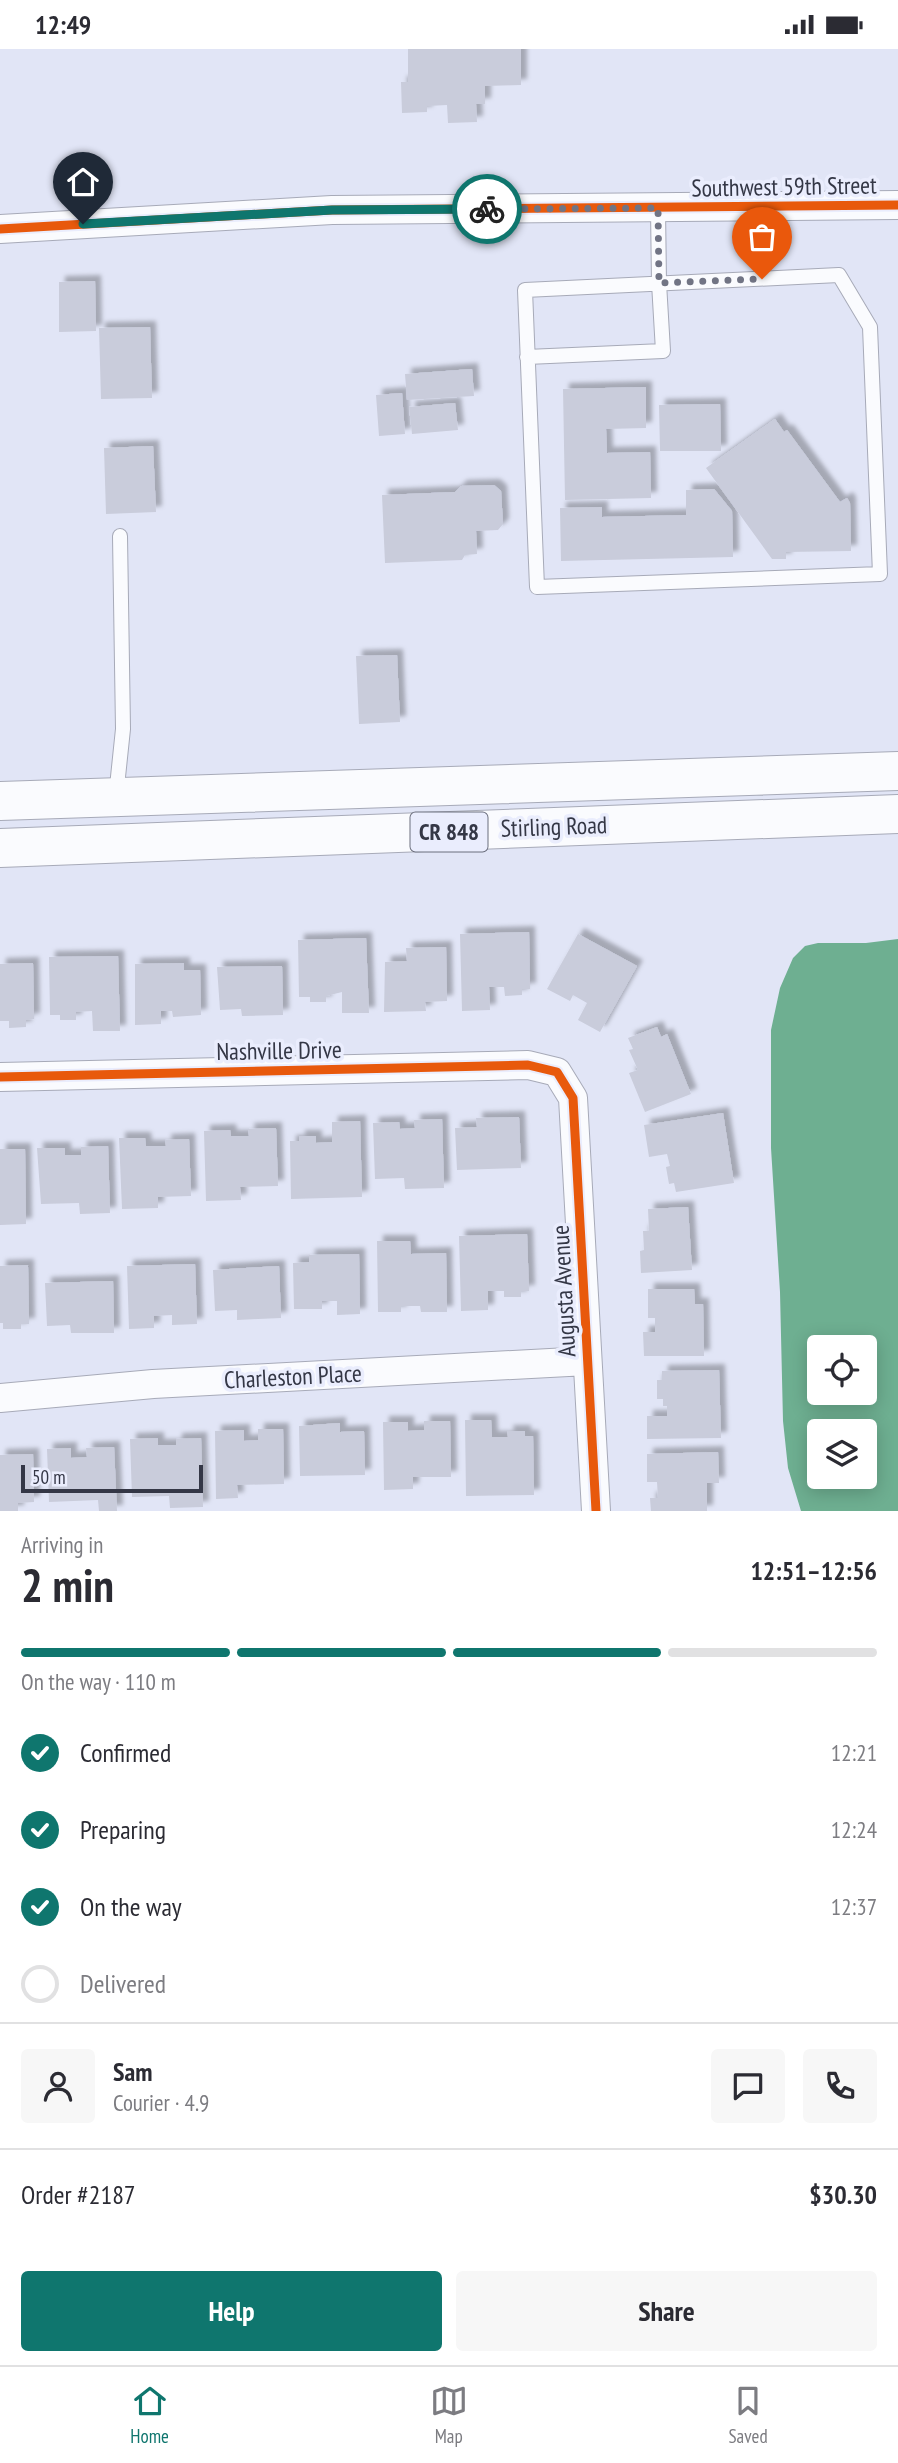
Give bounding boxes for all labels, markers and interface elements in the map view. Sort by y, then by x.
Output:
text: 12:49 [35,8,91,41]
pin [53,152,113,224]
icon: home [64,163,102,201]
street label: Southwest 59th Street [691,169,877,204]
courier [452,174,522,244]
icon: bike [468,190,506,228]
pin [732,207,792,279]
icon: bag [743,218,781,256]
street label: Stirling Road [500,809,608,844]
road number: CR 848 [410,813,488,852]
street label: Nashville Drive [216,1034,342,1067]
street label: Augusta Avenue [545,1224,582,1358]
map controls [807,1335,877,1489]
button: locate [807,1335,877,1405]
street label: Charleston Place [223,1357,363,1396]
button: layers [807,1419,877,1489]
scale bar [21,1462,203,1494]
text: 50 m [32,1465,66,1489]
text: Arriving in [21,1530,103,1559]
text: 12:51–12:56 [750,1554,877,1587]
text: 2 min [21,1555,114,1615]
text: On the way · 110 m [21,1667,176,1696]
icon: check [21,1734,59,1772]
text: Confirmed [80,1736,171,1769]
text: 12:21 [831,1738,877,1767]
icon: check [21,1811,59,1849]
text: Preparing [80,1813,166,1846]
text: 12:24 [831,1815,877,1844]
icon: check [21,1888,59,1926]
text: On the way [80,1890,182,1923]
text: 12:37 [831,1892,877,1921]
text: Delivered [80,1967,166,2000]
button: person [21,2049,95,2123]
button: chat [711,2049,785,2123]
button: phone [803,2049,877,2123]
text: Sam [113,2055,152,2088]
text: Courier · 4.9 [113,2088,209,2117]
text: Order #2187 [21,2178,136,2211]
text: $30.30 [809,2178,877,2211]
button: Help [21,2271,442,2351]
button: Share [456,2271,877,2351]
tab: Home [130,2382,169,2448]
tab: Map [430,2382,468,2448]
tab: Saved [728,2382,768,2448]

